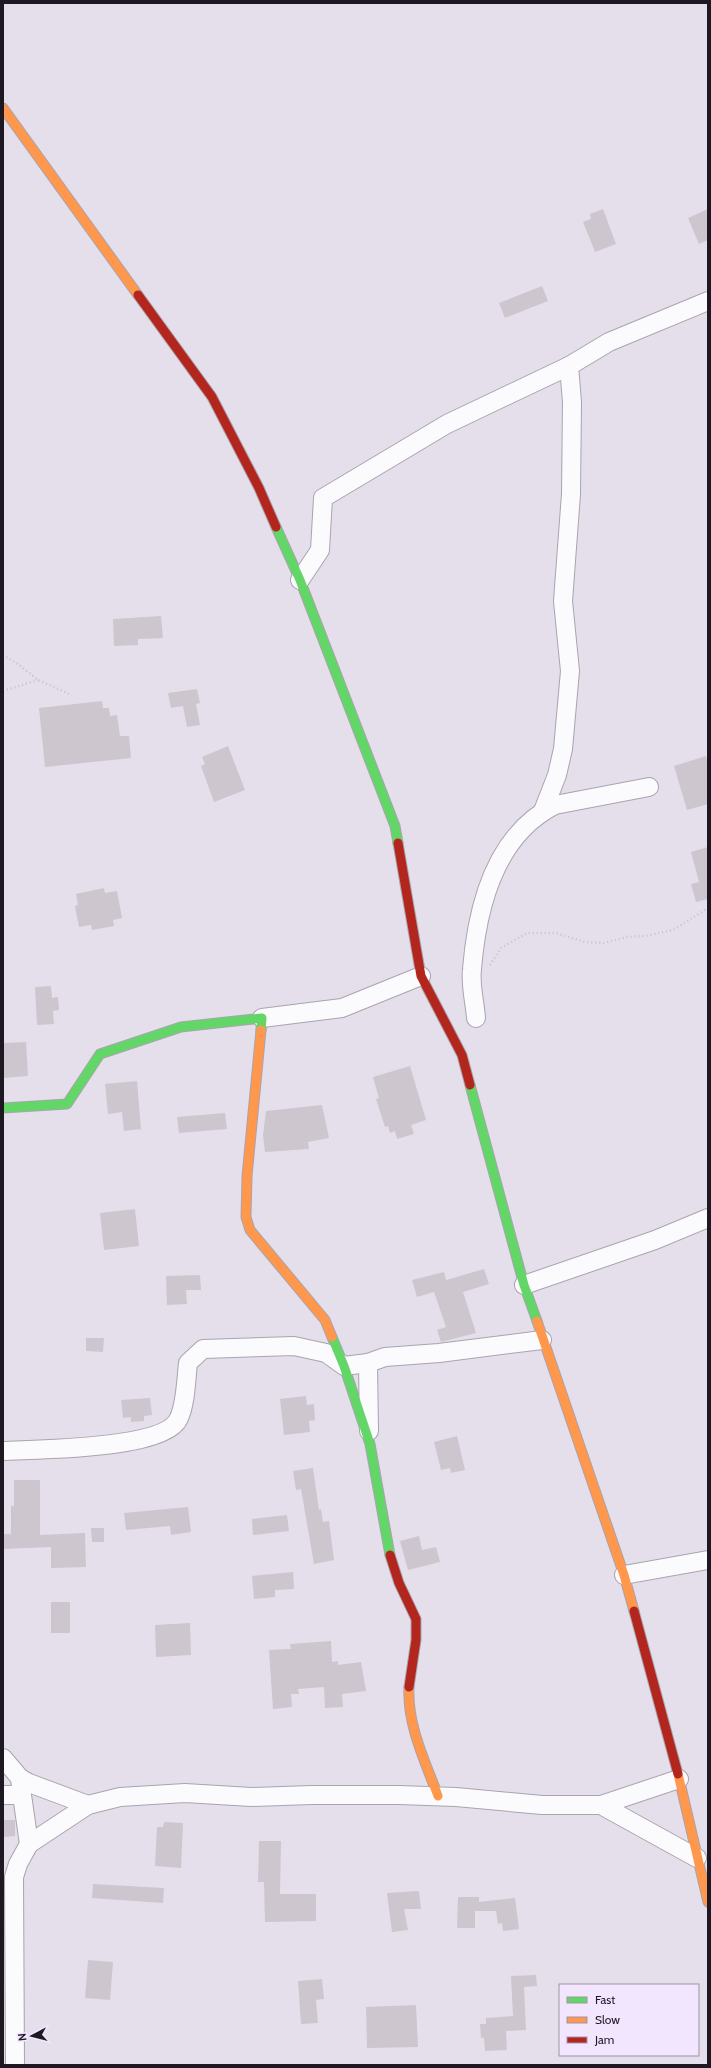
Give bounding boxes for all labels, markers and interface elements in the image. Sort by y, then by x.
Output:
legend [559,1984,699,2056]
text: Fast [595,1992,615,2007]
text: Slow [595,2012,620,2027]
north arrow [12,2016,52,2056]
text: Jam [594,2032,614,2047]
text: N [15,2033,29,2042]

